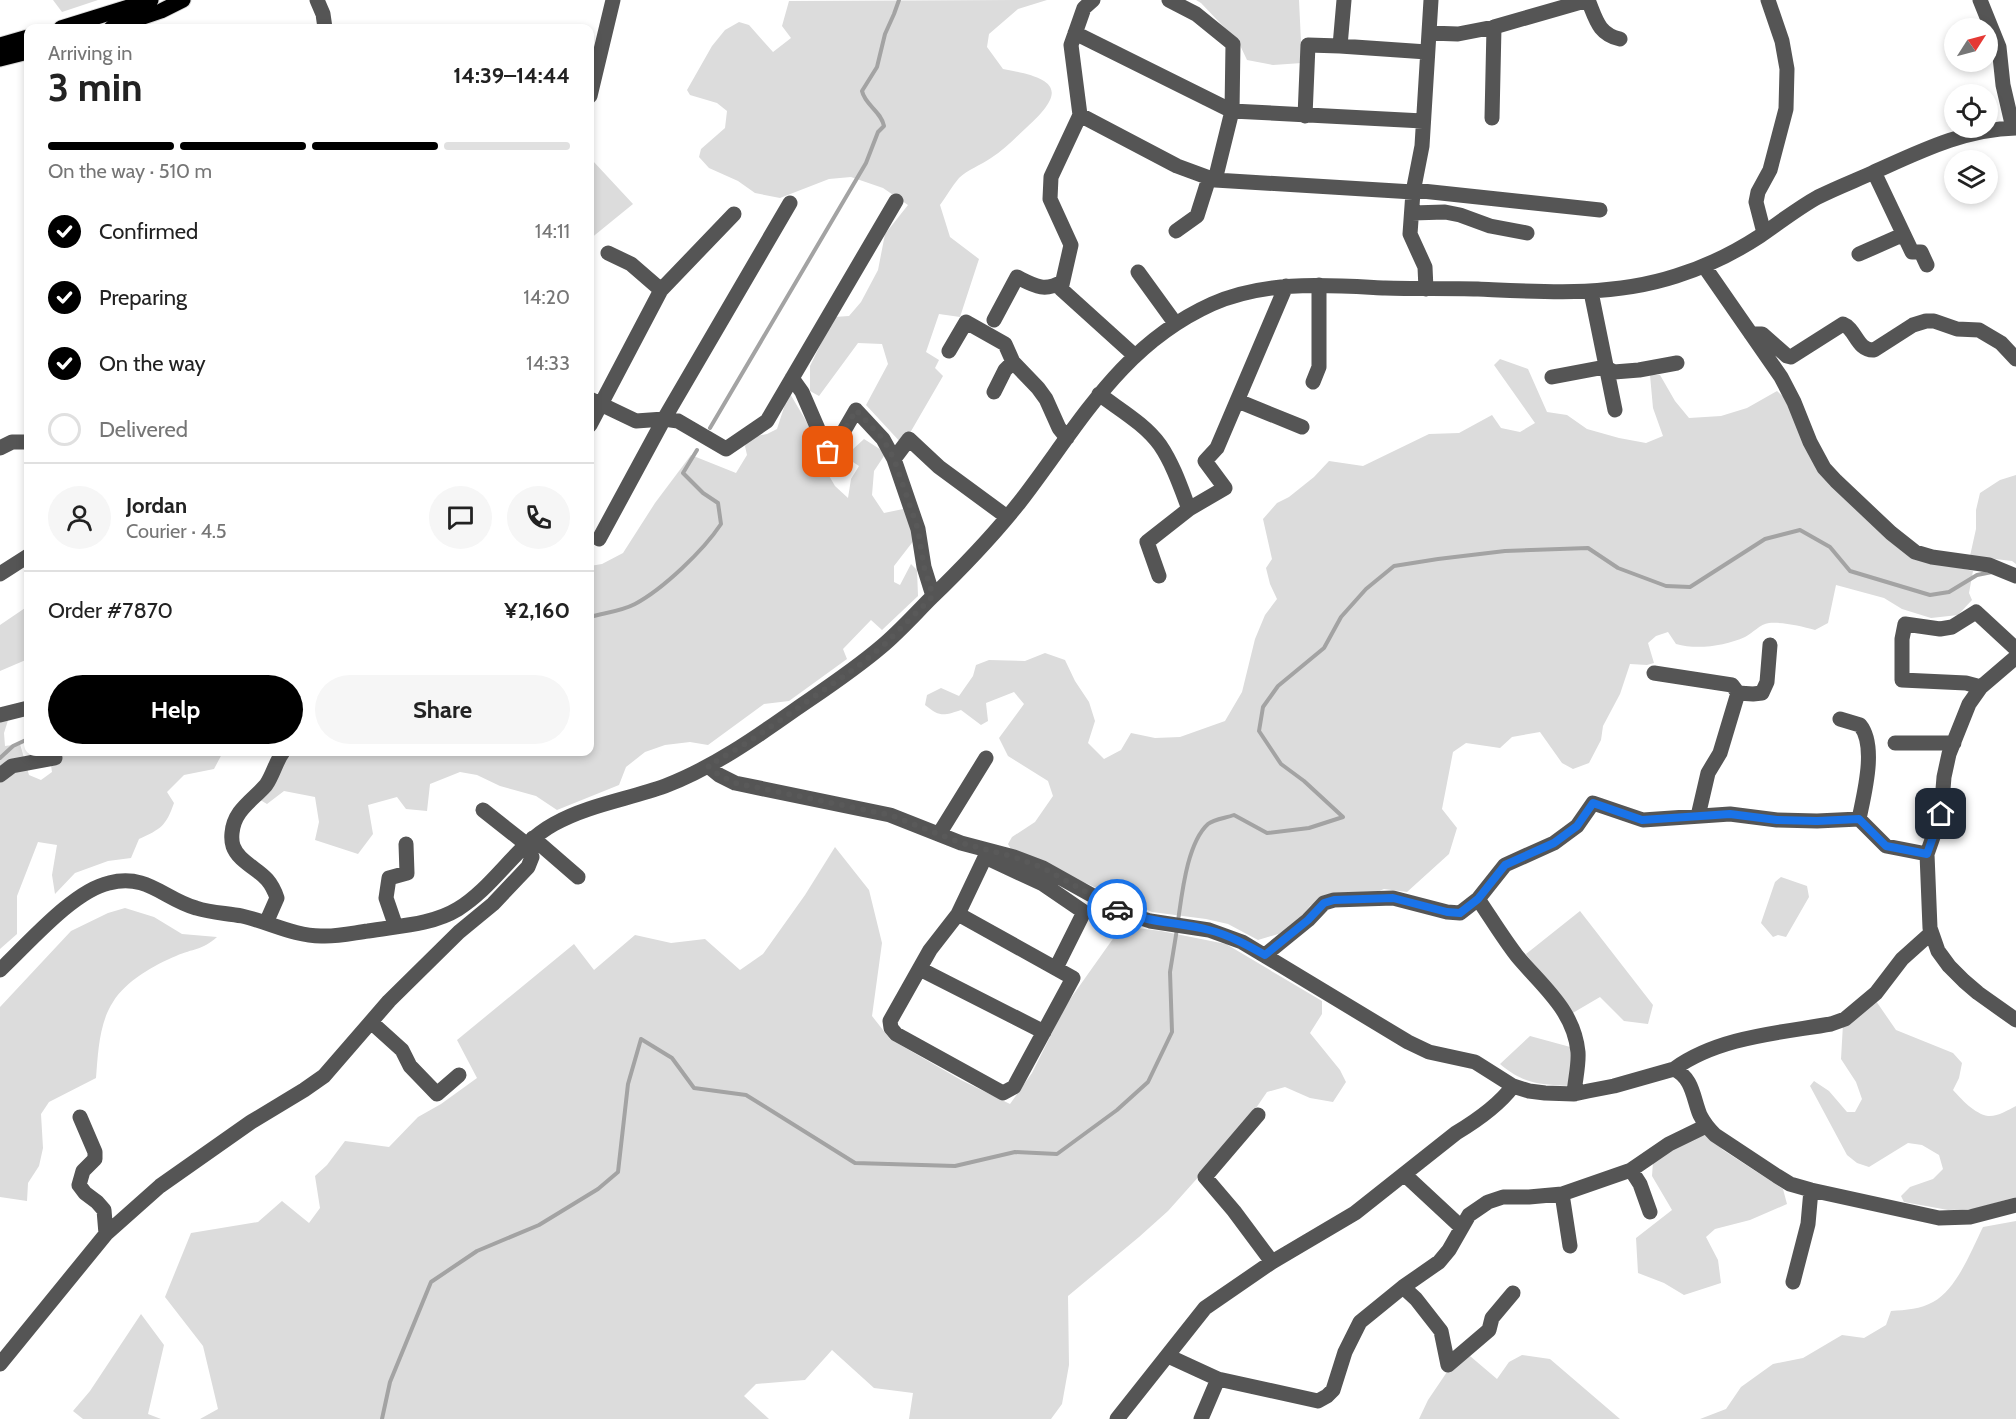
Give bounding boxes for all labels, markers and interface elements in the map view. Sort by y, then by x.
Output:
north arrow [1944,18,1998,72]
map controls [1944,18,1998,204]
text: Arriving in [48,41,132,65]
text: 14:39–14:44 [453,62,570,89]
text: 3 min [48,63,143,111]
button: locate [1944,84,1998,138]
button: layers [1944,150,1998,204]
text: On the way · 510 m [48,159,212,183]
icon: check [48,215,81,248]
text: Confirmed [99,218,198,245]
text: 14:11 [535,219,570,243]
icon: check [48,281,81,314]
text: Preparing [99,284,187,311]
text: 14:20 [523,285,570,309]
icon: check [48,347,81,380]
text: On the way [99,350,206,377]
text: 14:33 [526,351,570,375]
text: Delivered [99,416,188,443]
pin [802,426,853,477]
icon: bag [811,435,844,468]
button: person [48,486,111,549]
button: chat [429,486,492,549]
button: phone [507,486,570,549]
text: Jordan [126,492,187,519]
text: Courier · 4.5 [126,519,227,543]
text: Order #7870 [48,597,173,624]
text: ¥2,160 [504,597,570,624]
button: Help [48,675,303,744]
button: Share [315,675,570,744]
pin [1915,788,1966,839]
icon: home [1924,797,1957,830]
courier [1087,879,1147,939]
icon: car [1101,893,1134,926]

